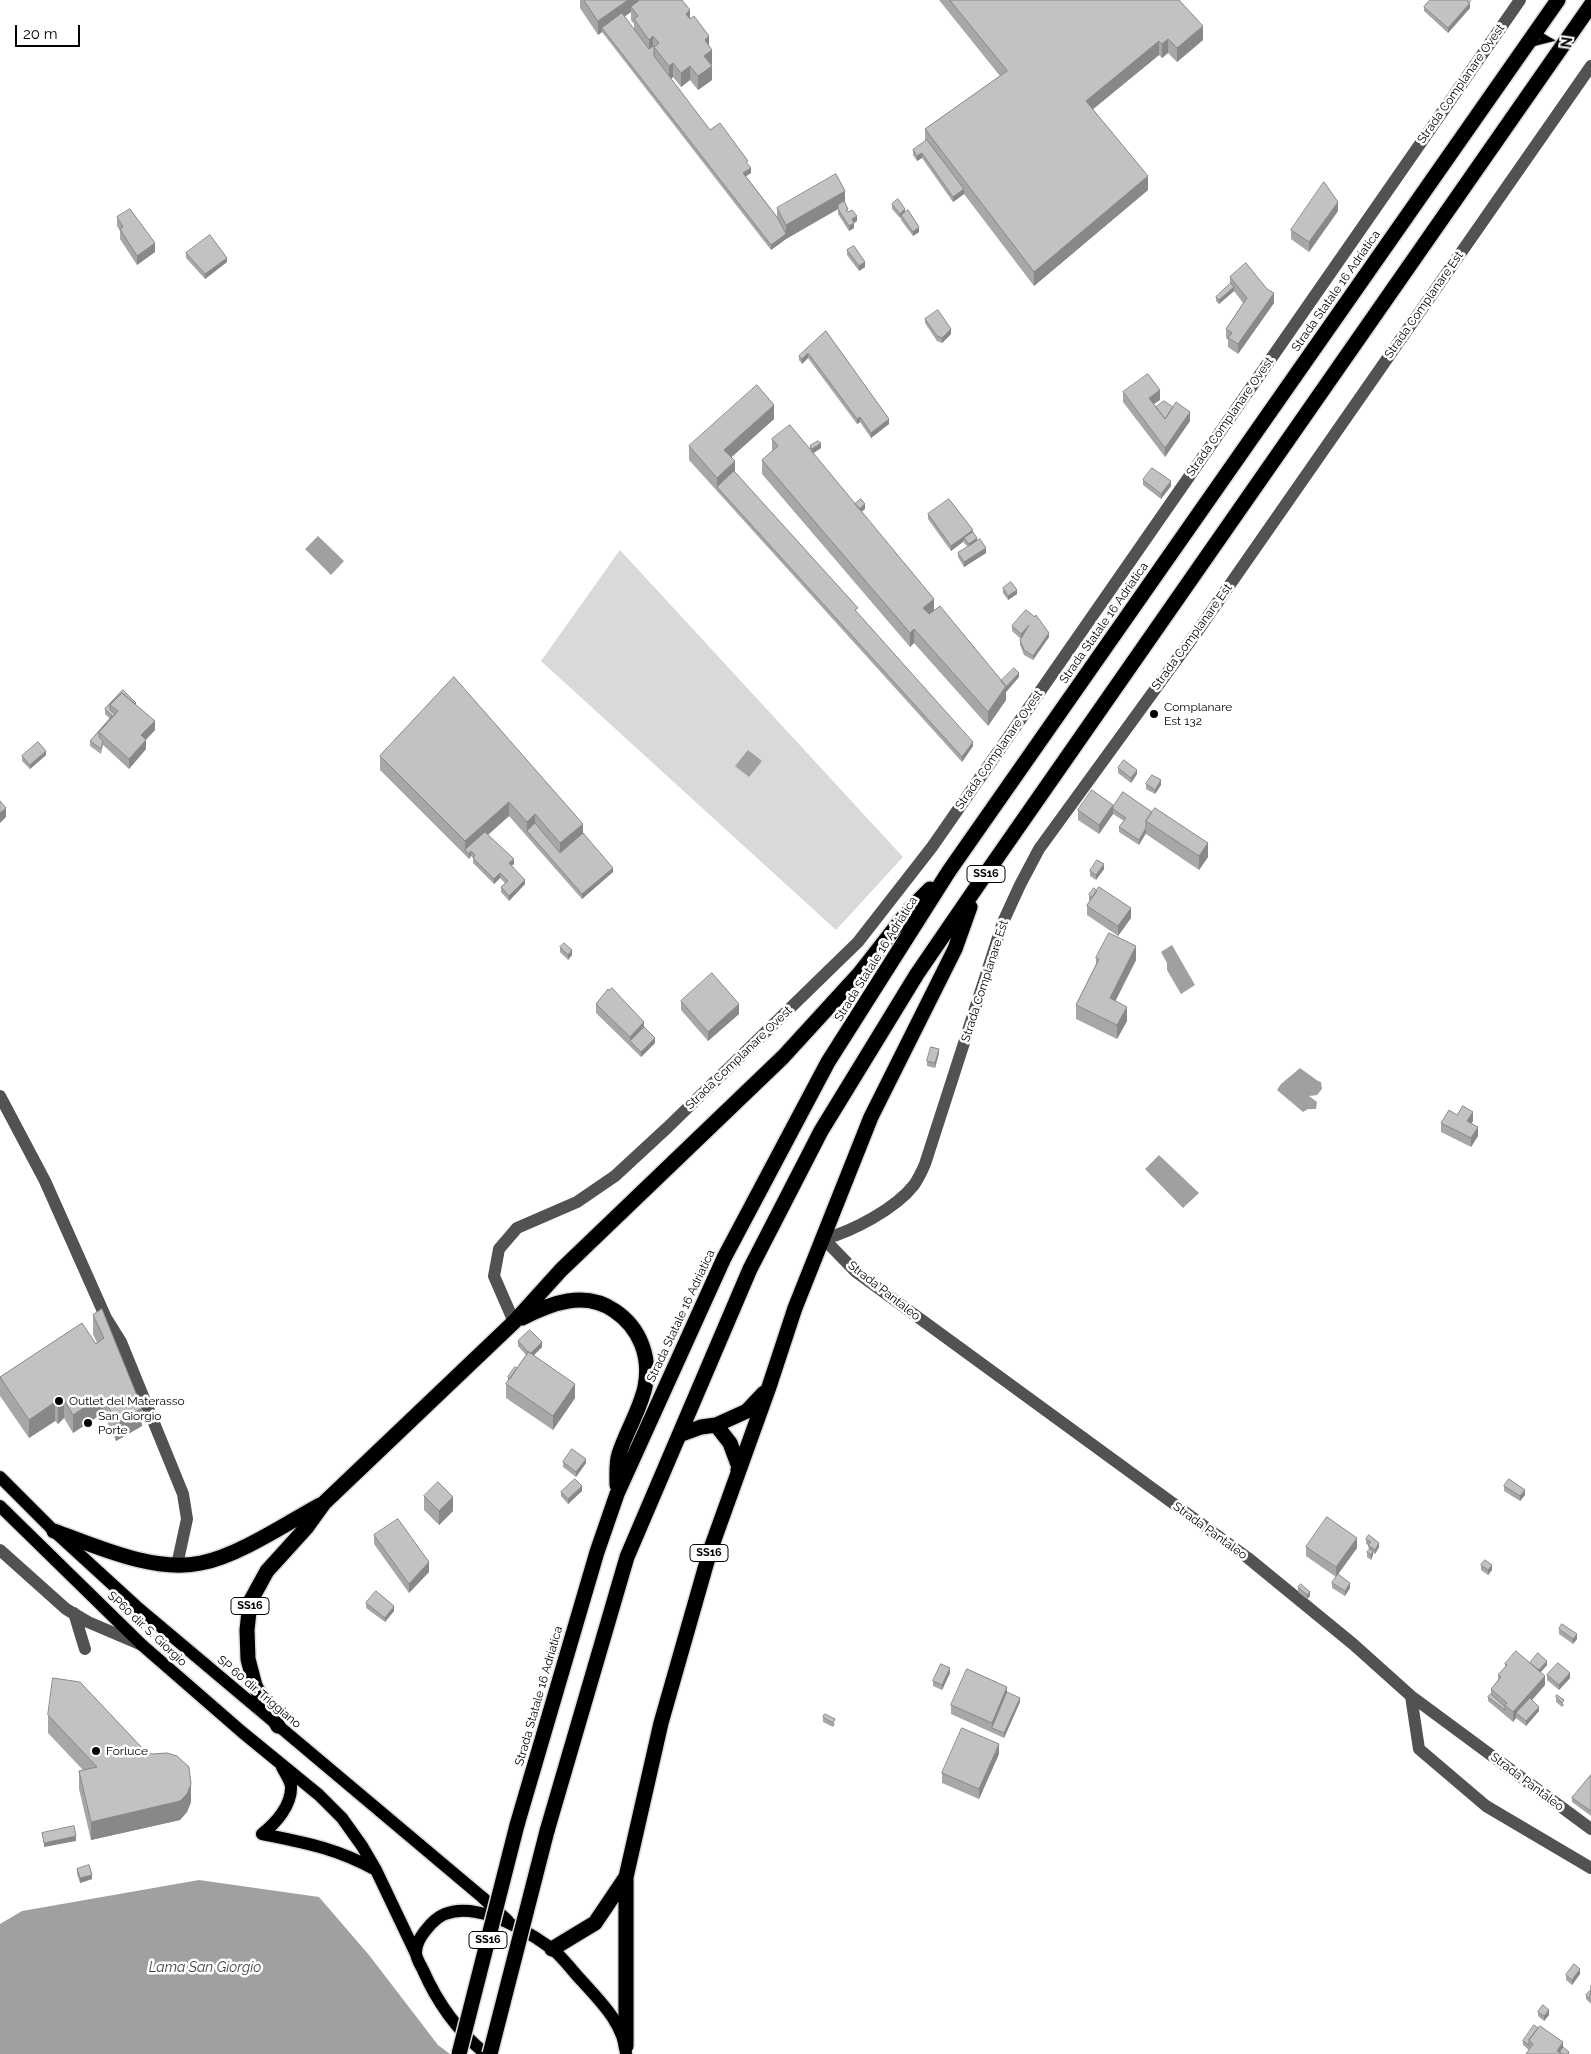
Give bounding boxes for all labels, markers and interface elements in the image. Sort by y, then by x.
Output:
scale bar [18,15,82,47]
north arrow [1526,15,1576,65]
street label: Strada Complanare Ovest [1414,22,1508,146]
text: 20 m [23,25,58,43]
text: N [1557,36,1575,48]
street label: Strada Statale 16 Adriatica [1289,228,1383,354]
street label: Strada Complanare Est [1382,249,1466,361]
street label: Strada Complanare Ovest [1183,355,1277,479]
street label: Strada Statale 16 Adriatica [1057,560,1151,686]
street label: Strada Complanare Est [1149,581,1235,693]
street label: Strada Complanare Ovest [952,688,1046,812]
place label: Complanare Est 132 [1164,700,1232,728]
marker: Complanare Est 132 [1148,708,1160,720]
road number: SS16 [967,866,1005,882]
street label: Strada Statale 16 Adriatica [832,894,920,1024]
street label: Strada Complanare Est [958,918,1012,1044]
street label: Strada Complanare Ovest [683,1003,795,1113]
street label: Strada Statale 16 Adriatica [644,1247,718,1385]
street label: Strada Pantaleo [845,1258,923,1324]
place label: Outlet del Materasso [69,1394,185,1408]
marker: Outlet del Materasso [53,1395,65,1407]
place label: San Giorgio Porte [98,1409,161,1437]
marker: San Giorgio Porte [82,1417,94,1429]
street label: Strada Pantaleo [1170,1499,1250,1563]
road number: SS16 [690,1545,728,1562]
street label: SP60 dir. S. Giorgio [104,1589,190,1669]
road number: SS16 [231,1598,269,1614]
street label: Strada Statale 16 Adriatica [512,1625,566,1767]
street label: SP 60 dir. Triggiano [214,1653,304,1731]
place label: Forluce [106,1744,148,1758]
marker: Forluce [90,1745,102,1757]
street label: Strada Pantaleo [1488,1750,1566,1814]
road number: SS16 [469,1932,507,1948]
water label: Lama San Giorgio [149,1960,261,1976]

